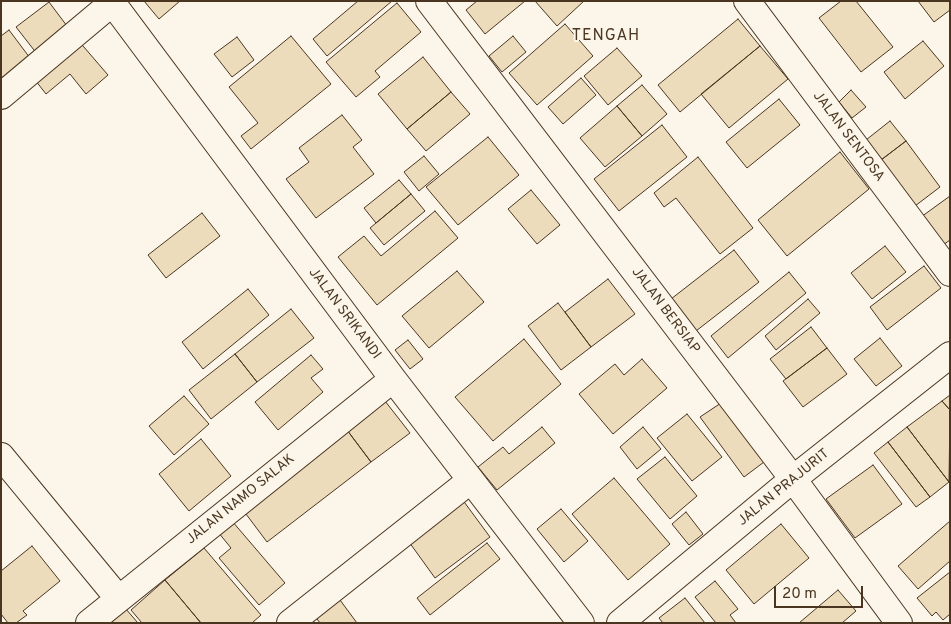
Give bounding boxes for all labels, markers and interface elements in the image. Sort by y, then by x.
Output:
district label: TENGAH [571,27,641,47]
street label: JALAN SENTOSA [809,89,887,185]
street label: JALAN SRIKANDI [304,265,384,363]
street label: JALAN BERSIAP [627,265,703,357]
street label: JALAN PRAJURIT [735,446,833,530]
street label: JALAN NAMO SALAK [184,451,298,549]
scale bar [776,576,865,608]
text: 20 m [782,585,817,604]

